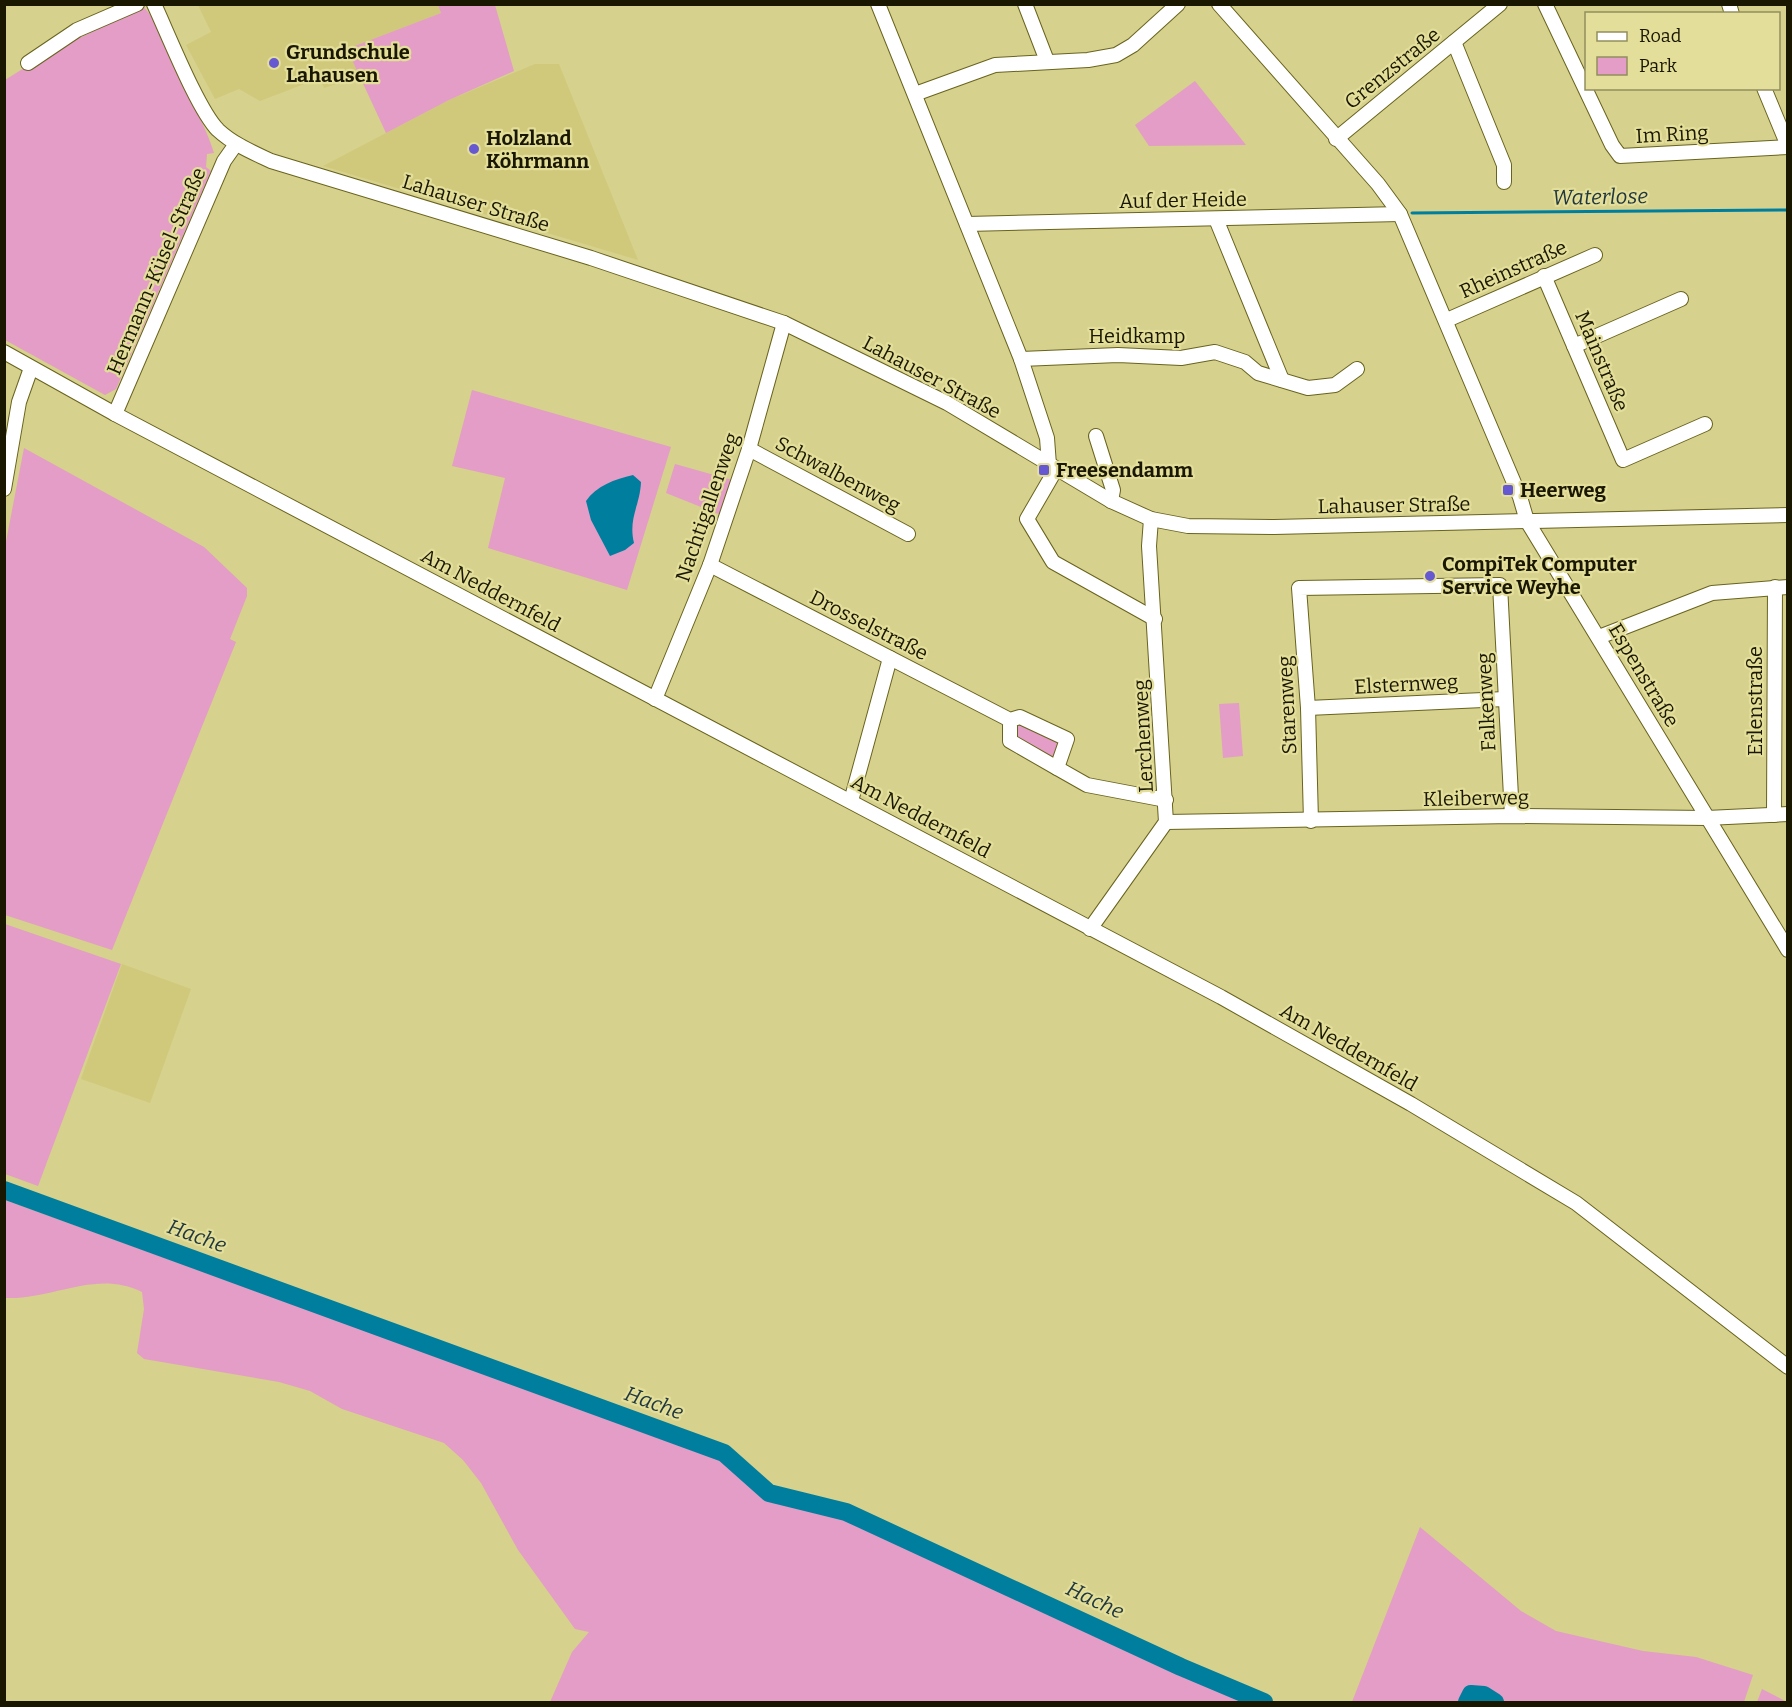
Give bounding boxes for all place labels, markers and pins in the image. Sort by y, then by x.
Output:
place label: Grundschule Lahausen [286,40,410,87]
marker: Grundschule Lahausen [267,56,281,70]
place label: Holzland Köhrmann [486,126,589,173]
marker: Holzland Köhrmann [467,142,481,156]
place label: Freesendamm [1056,458,1193,482]
marker: Freesendamm [1037,463,1051,477]
place label: Heerweg [1520,478,1607,502]
marker: Heerweg [1501,483,1515,497]
place label: CompiTek Computer Service Weyhe [1442,552,1637,599]
marker: CompiTek Computer Service Weyhe [1423,569,1437,583]

